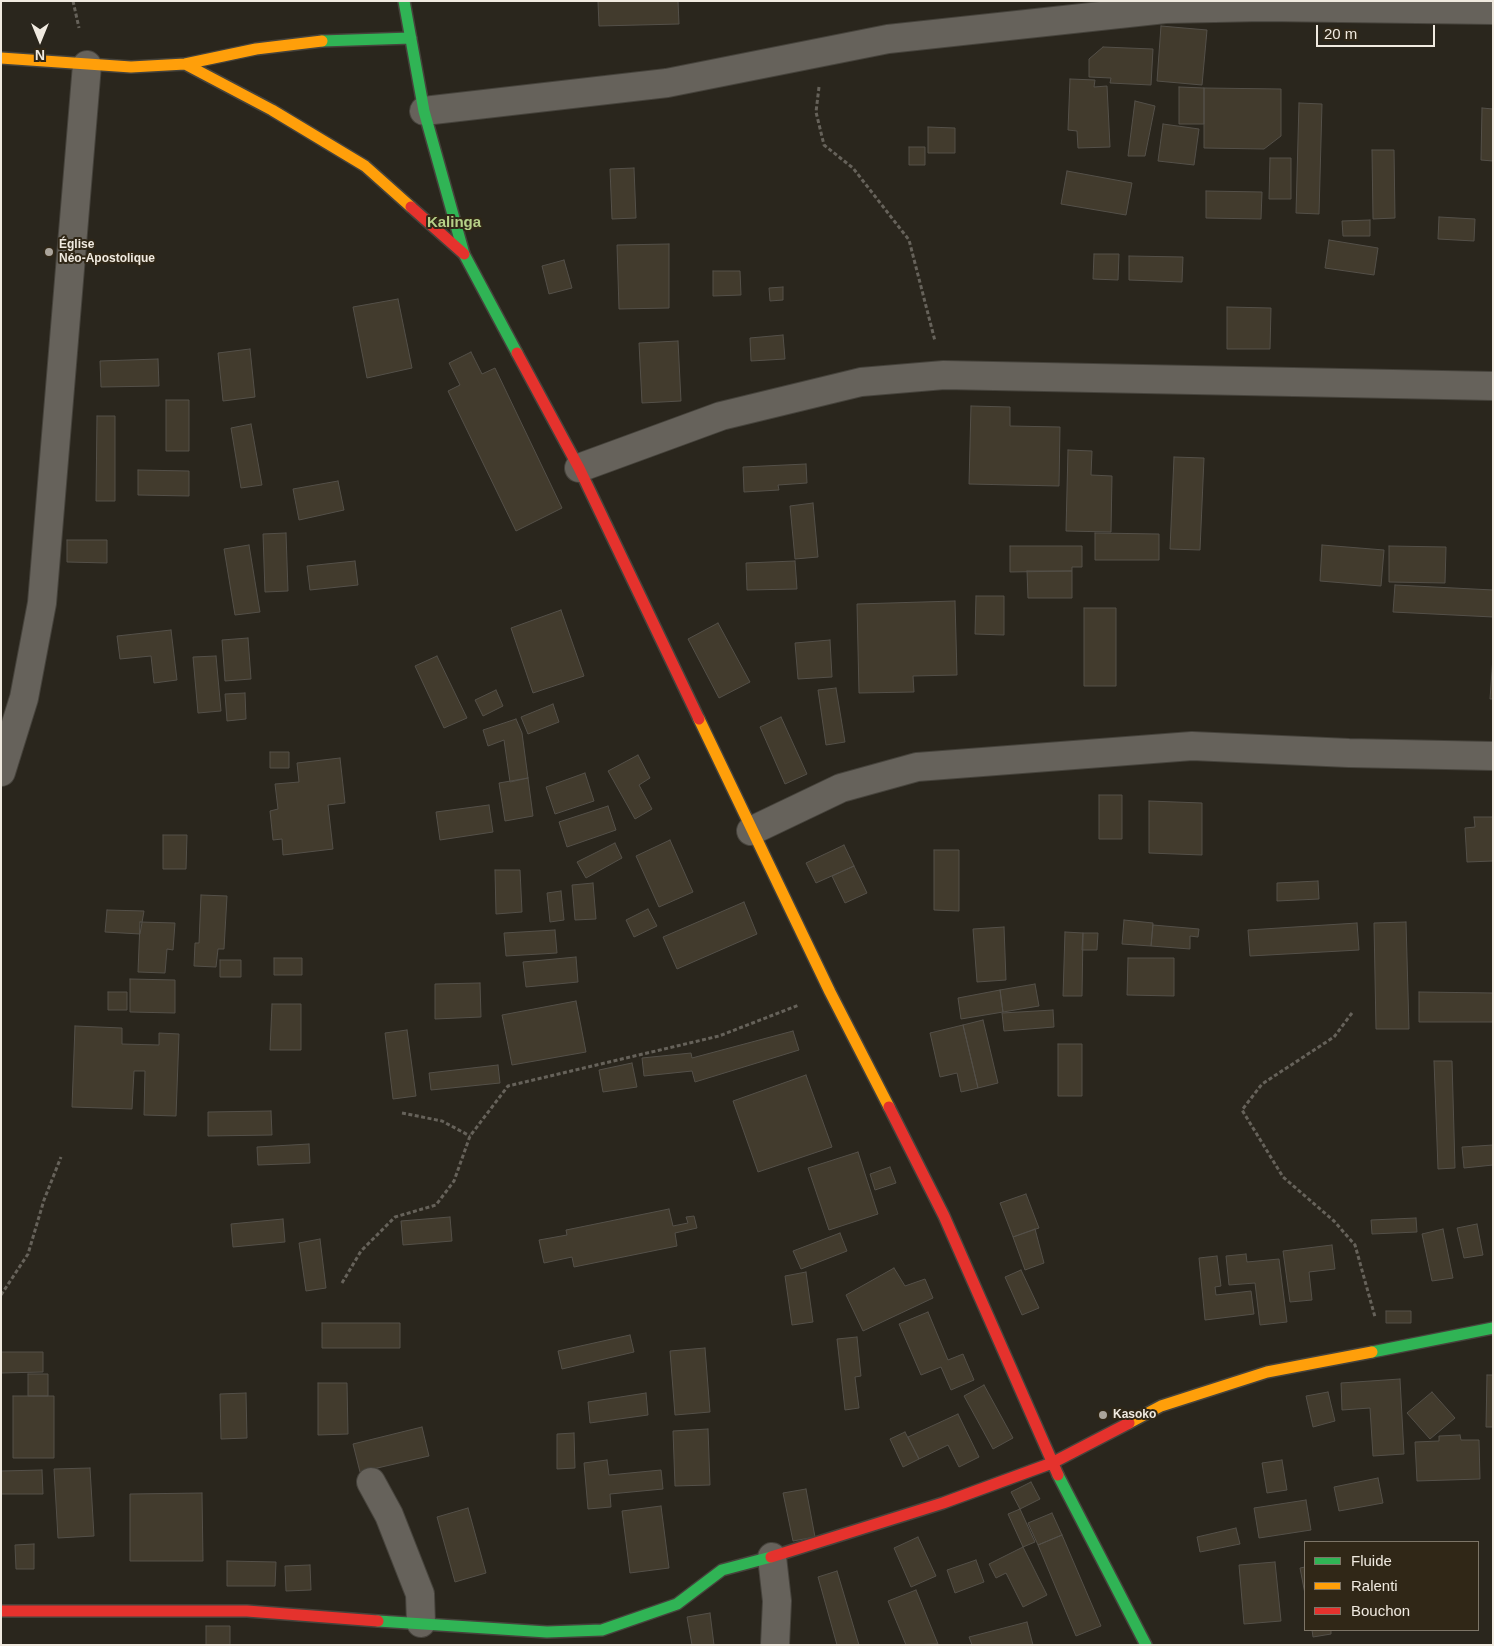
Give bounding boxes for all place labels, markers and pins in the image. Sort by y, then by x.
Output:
place label: Église Néo-Apostolique [59,238,155,266]
marker: Église Néo-Apostolique [43,246,55,258]
place label: Kasoko [1113,1408,1156,1422]
marker: Kasoko [1097,1409,1109,1421]

